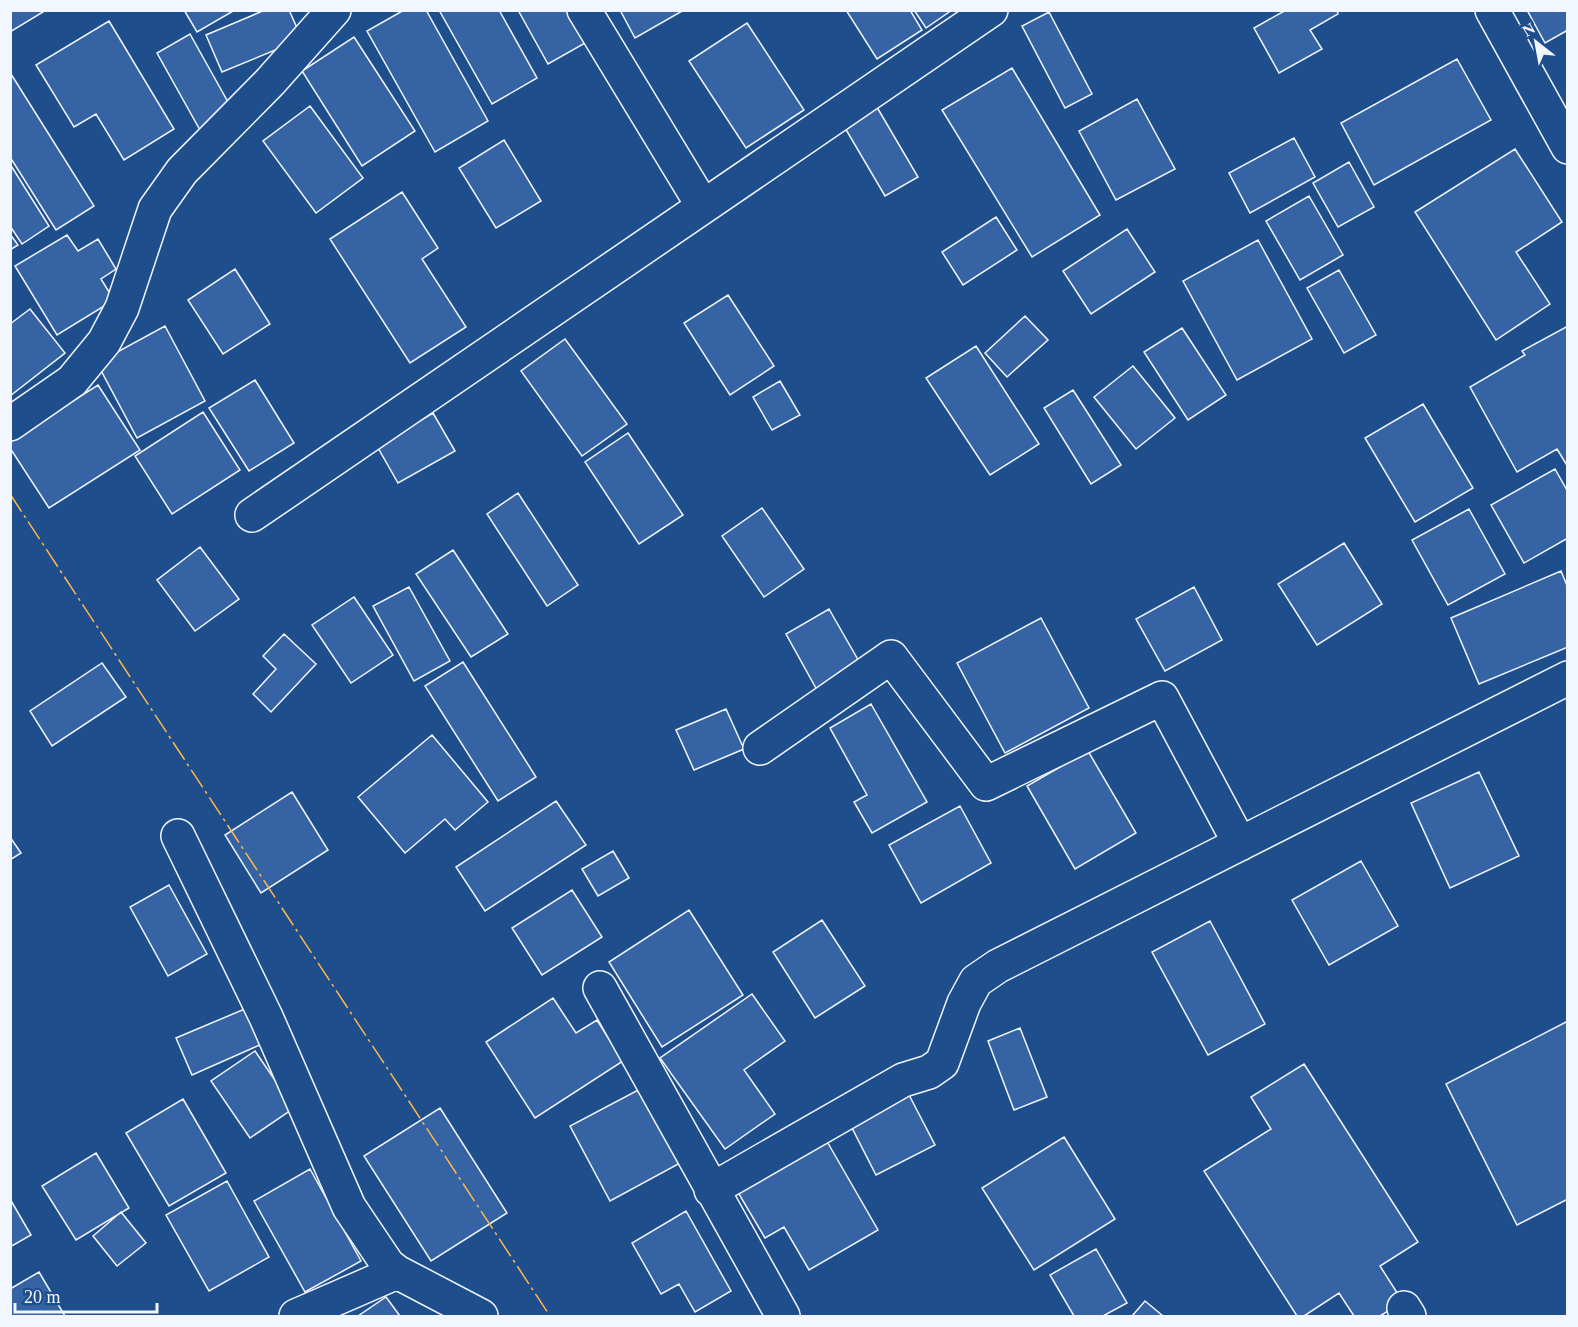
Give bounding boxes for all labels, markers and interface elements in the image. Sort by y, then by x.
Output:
north arrow [1506,12,1566,72]
text: N [1519,19,1538,40]
scale bar [15,1276,158,1314]
text: 20 m [24,1287,61,1307]

